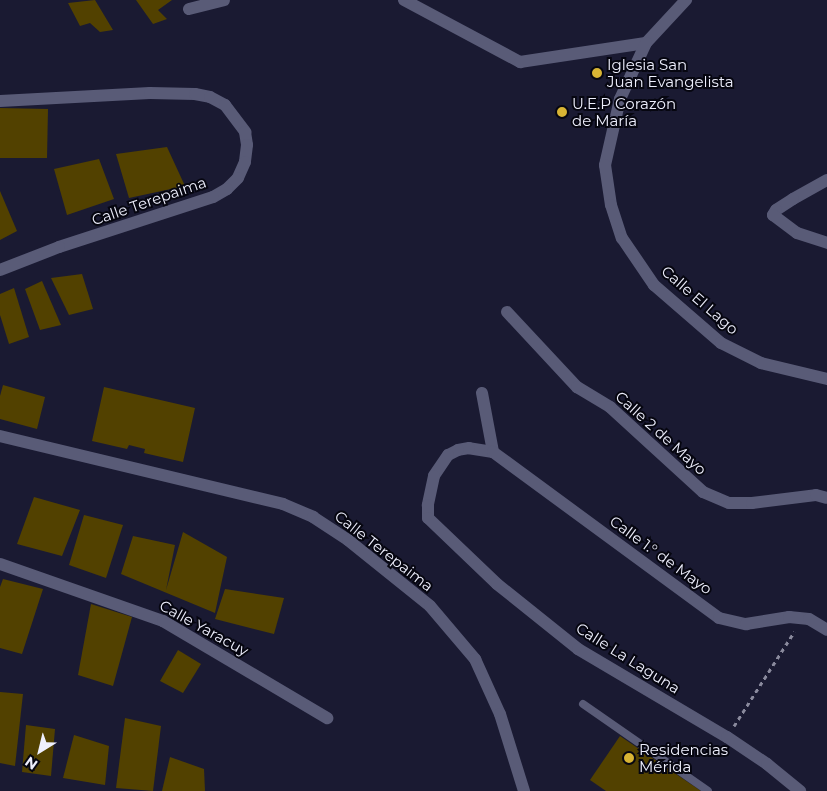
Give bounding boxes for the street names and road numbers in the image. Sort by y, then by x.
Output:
street label: Calle Terepaima [89,173,209,229]
street label: Calle El Lago [658,262,742,338]
street label: Calle 2 de Mayo [612,387,710,479]
street label: Calle Terepaima [331,507,437,595]
street label: Calle 1.° de Mayo [606,512,716,598]
street label: Calle Yaracuy [156,596,252,660]
street label: Calle La Laguna [573,619,683,697]

